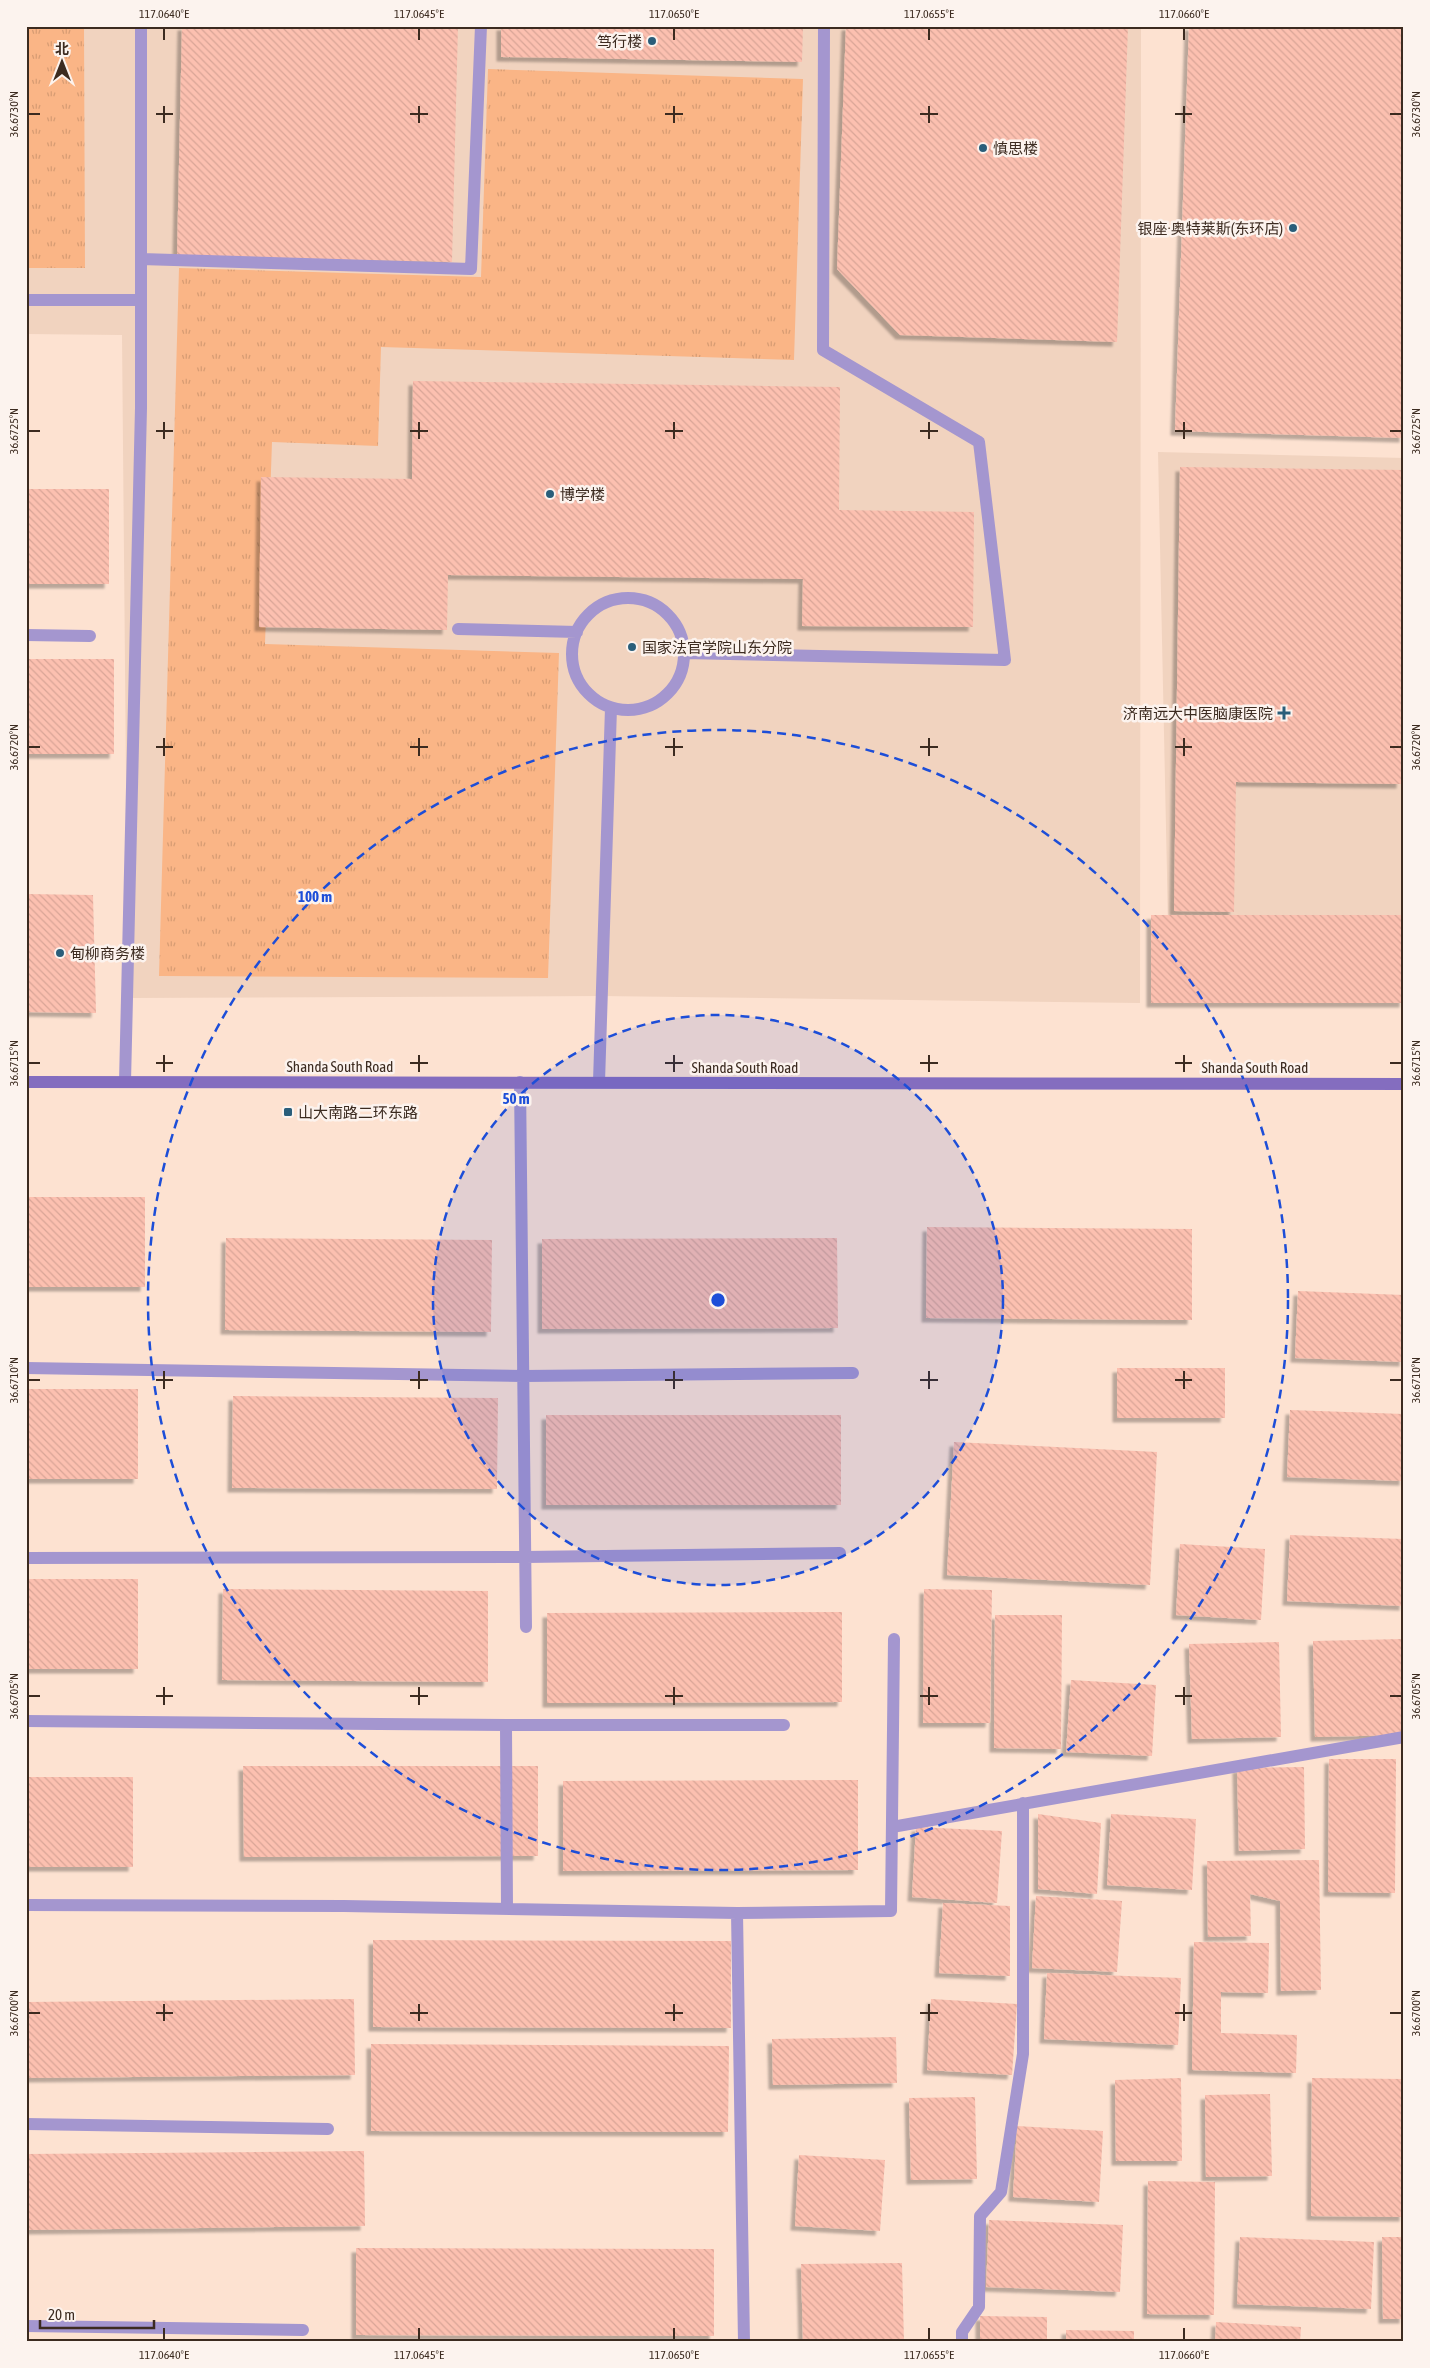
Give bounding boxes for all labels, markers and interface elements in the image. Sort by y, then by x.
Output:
text: 117.0640°E [139,7,189,21]
text: 117.0645°E [394,7,444,21]
text: 117.0650°E [649,7,699,21]
text: 117.0655°E [904,7,954,21]
text: 117.0660°E [1159,7,1209,21]
place label: 笃行楼 [597,33,642,50]
marker: 笃行楼 [646,35,658,47]
north arrow [38,38,88,88]
text: 北 [55,41,69,57]
text: 36.6730°N [7,91,21,137]
text: 36.6730°N [1409,91,1423,137]
place label: 慎思楼 [993,140,1038,157]
marker: 慎思楼 [977,142,989,154]
place label: 银座·奥特莱斯(东环店) [1138,220,1283,237]
marker: 银座·奥特莱斯(东环店) [1287,222,1299,234]
text: 36.6725°N [7,408,21,454]
text: 36.6725°N [1409,408,1423,454]
place label: 博学楼 [560,486,605,503]
marker: 博学楼 [544,488,556,500]
place label: 国家法官学院山东分院 [642,639,792,656]
marker: 国家法官学院山东分院 [626,641,638,653]
place label: 济南远大中医脑康医院 [1123,705,1273,722]
marker: 济南远大中医脑康医院 [1277,706,1291,720]
text: 36.6720°N [7,724,21,770]
text: 36.6720°N [1409,724,1423,770]
text: 100 m [298,888,332,905]
place label: 甸柳商务楼 [70,945,145,962]
marker: 甸柳商务楼 [54,947,66,959]
text: 36.6715°N [7,1040,21,1086]
text: 36.6715°N [1409,1040,1423,1086]
street label: Shanda South Road [287,1058,393,1075]
street label: Shanda South Road [692,1059,798,1076]
street label: Shanda South Road [1202,1059,1308,1076]
text: 50 m [503,1090,530,1107]
place label: 山大南路二环东路 [298,1104,418,1121]
marker: 山大南路二环东路 [282,1106,294,1118]
centre of rings [709,1291,727,1309]
text: 36.6710°N [7,1357,21,1403]
text: 36.6710°N [1409,1357,1423,1403]
text: 36.6705°N [7,1673,21,1719]
text: 36.6705°N [1409,1673,1423,1719]
text: 36.6700°N [7,1990,21,2036]
text: 36.6700°N [1409,1990,1423,2036]
scale bar [40,2298,154,2330]
text: 20 m [48,2306,75,2323]
text: 117.0640°E [139,2348,189,2362]
text: 117.0645°E [394,2348,444,2362]
text: 117.0650°E [649,2348,699,2362]
text: 117.0655°E [904,2348,954,2362]
text: 117.0660°E [1159,2348,1209,2362]

